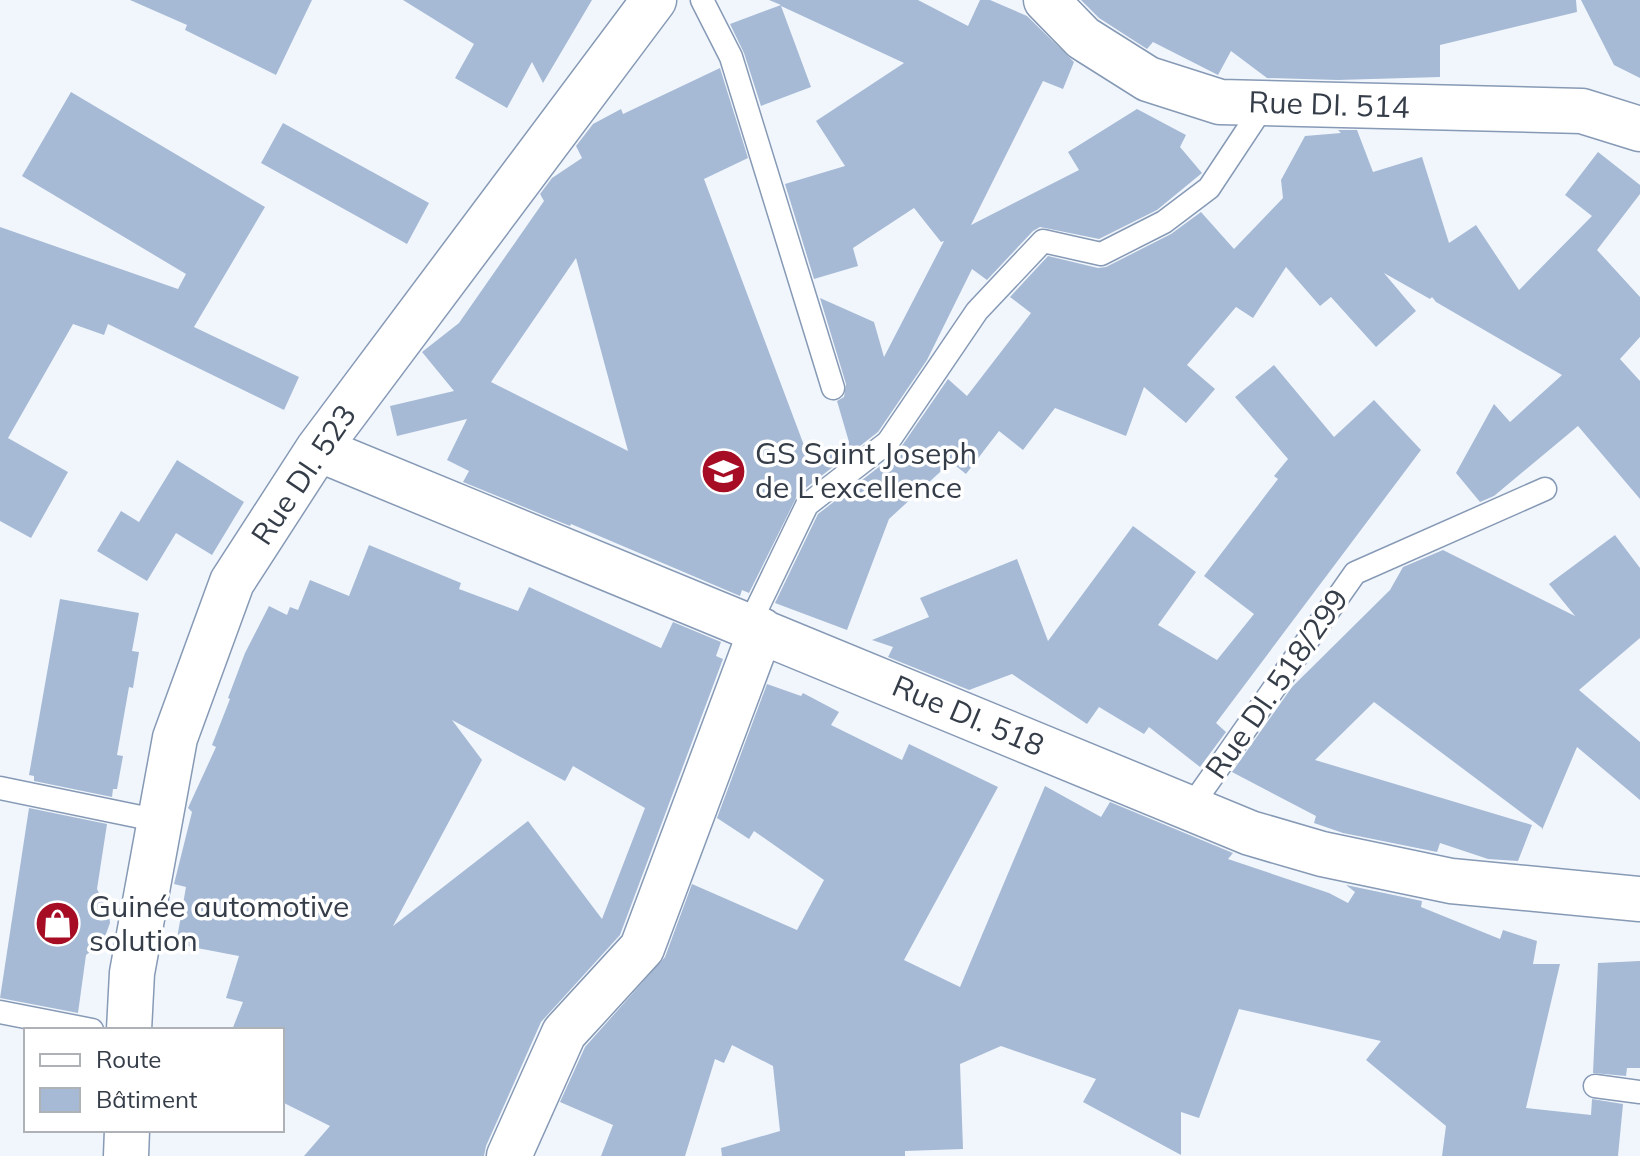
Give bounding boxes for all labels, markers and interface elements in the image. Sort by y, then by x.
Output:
street label: Rue DI. 514 [1248,82,1410,126]
street label: Rue DI. 523 [242,397,364,552]
place label: GS Saint Joseph de L'excellence [755,434,977,506]
school or university icon: GS Saint Joseph de L'excellence [700,447,748,495]
street label: Rue DI. 518/299 [1196,581,1356,786]
street label: Rue DI. 518 [887,666,1050,764]
place label: Guinée automotive solution [89,887,349,959]
shop icon: Guinée automotive solution [34,900,82,948]
legend [24,1028,284,1132]
text: Route [96,1044,161,1074]
text: Bâtiment [96,1084,197,1114]

